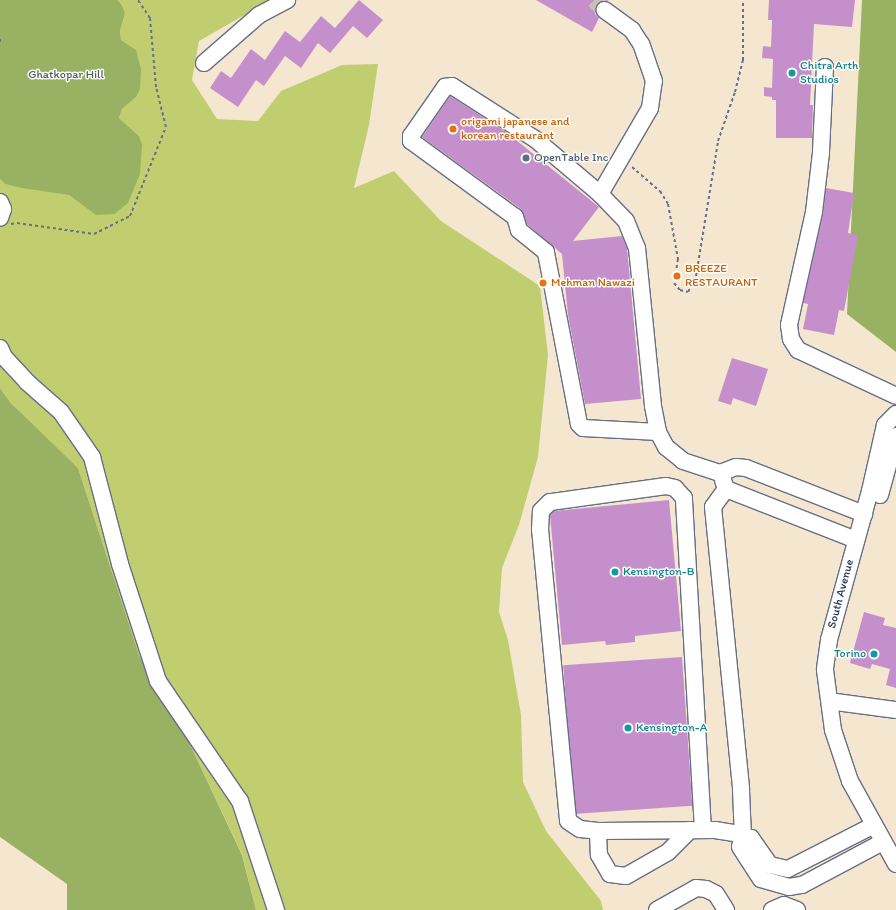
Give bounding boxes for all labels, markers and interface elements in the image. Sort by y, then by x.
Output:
place label: Chitra Arth Studios [800,59,858,87]
park label: Ghatkopar Hill [28,68,104,82]
marker: Chitra Arth Studios [787,68,797,78]
place label: origami japanese and korean restaurant [461,115,570,143]
marker: origami japanese and korean restaurant [448,124,458,134]
place label: OpenTable Inc [534,151,609,165]
marker: OpenTable Inc [521,153,531,163]
place label: BREEZE RESTAURANT [685,262,758,290]
marker: BREEZE RESTAURANT [672,271,682,281]
place label: Mehman Nawazi [551,276,635,290]
marker: Mehman Nawazi [538,278,548,288]
street label: South Avenue [825,558,857,630]
place label: Kensington-B [623,565,694,579]
marker: Kensington-B [610,567,620,577]
place label: Torino [834,647,866,661]
marker: Torino [869,649,879,659]
place label: Kensington-A [636,721,707,735]
marker: Kensington-A [623,723,633,733]

